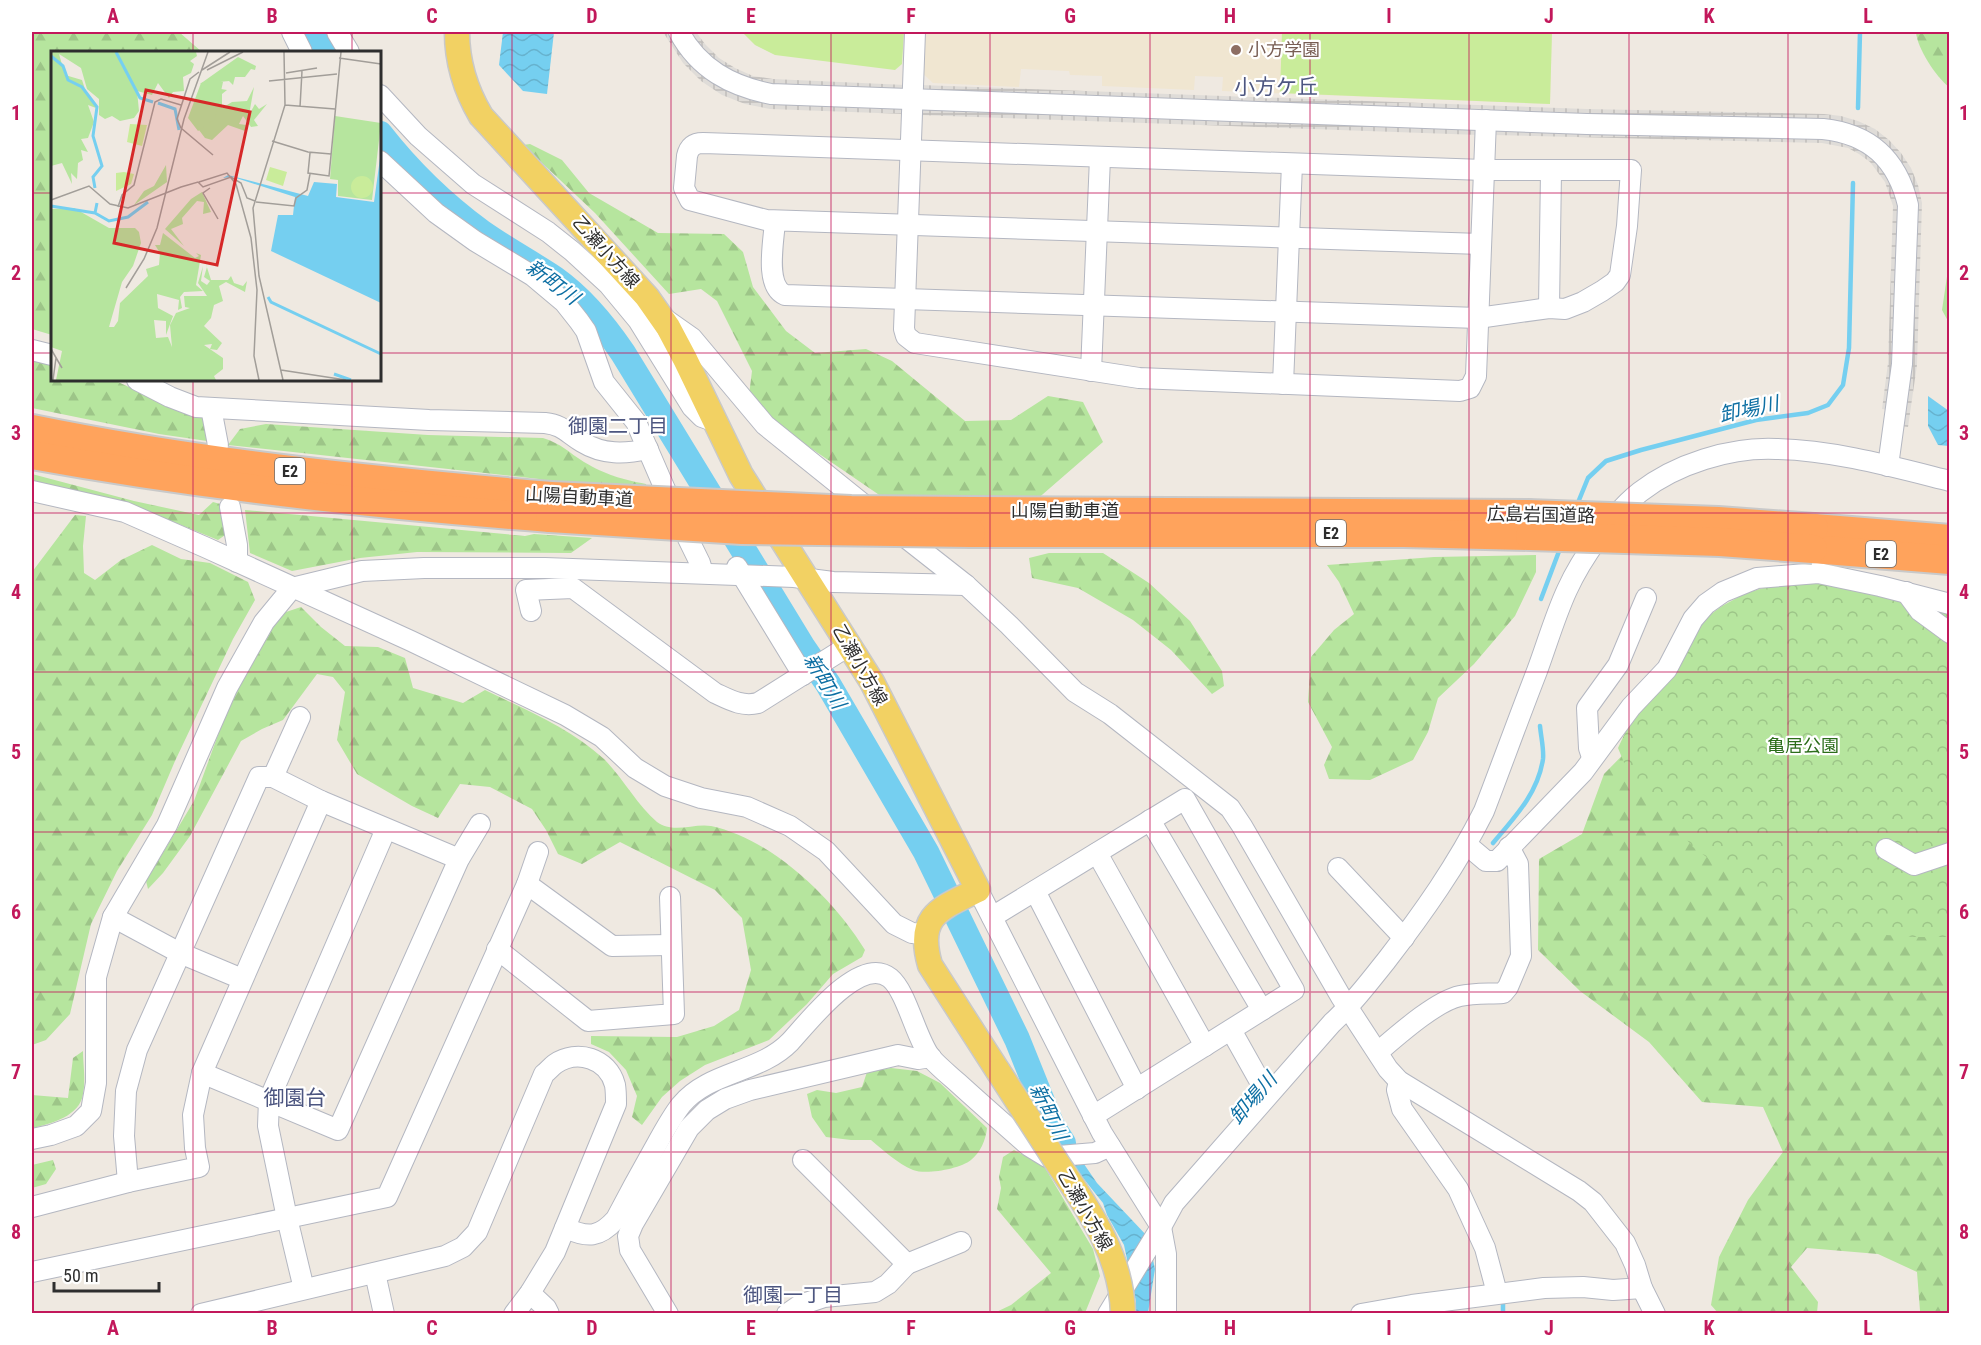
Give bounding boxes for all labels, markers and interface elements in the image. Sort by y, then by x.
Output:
text: A [107,4,119,28]
text: B [266,4,278,28]
text: C [426,4,438,28]
text: D [586,4,598,28]
text: E [746,4,756,28]
text: F [906,4,916,28]
text: G [1064,4,1076,28]
text: H [1224,4,1236,28]
text: I [1386,4,1392,28]
text: J [1544,4,1554,28]
text: K [1703,4,1715,28]
text: L [1863,4,1873,28]
place label: 小方学園 [1248,39,1320,60]
marker: 小方学園 [1229,43,1243,57]
inset map [51,51,381,381]
district label: 小方ケ丘 [1234,75,1318,99]
text: 1 [11,101,21,125]
text: 1 [1959,101,1969,125]
street label: 乙瀬小方線 [568,211,644,292]
water label: 新町川 [522,254,586,311]
text: 2 [11,261,21,285]
text: 2 [1959,261,1969,285]
water label: 卸場川 [1717,391,1783,427]
district label: 御園二丁目 [568,414,668,438]
text: 3 [11,421,21,445]
text: 3 [1959,421,1969,445]
road number: E2 [275,458,305,484]
street label: 山陽自動車道 [525,483,634,510]
street label: 山陽自動車道 [1011,500,1119,521]
street label: 広島岩国道路 [1487,503,1595,526]
road number: E2 [1316,520,1346,546]
road number: E2 [1866,541,1896,567]
text: 4 [11,580,21,604]
text: 4 [1959,580,1969,604]
street label: 乙瀬小方線 [829,621,892,709]
water label: 新町川 [799,649,852,715]
park label: 亀居公園 [1767,735,1839,756]
text: 5 [11,740,21,764]
text: 5 [1959,740,1969,764]
text: 6 [11,900,21,924]
text: 6 [1959,900,1969,924]
text: 7 [11,1060,21,1084]
text: 7 [1959,1060,1969,1084]
water label: 卸場川 [1224,1066,1283,1129]
water label: 新町川 [1025,1080,1074,1146]
district label: 御園台 [264,1086,327,1110]
street label: 乙瀬小方線 [1054,1166,1117,1254]
text: 8 [11,1220,21,1244]
text: 8 [1959,1220,1969,1244]
scale bar [54,1255,159,1293]
text: 50 m [63,1265,98,1286]
district label: 御園一丁目 [743,1283,843,1307]
text: A [107,1316,119,1340]
text: B [266,1316,278,1340]
text: C [426,1316,438,1340]
text: D [586,1316,598,1340]
text: E [746,1316,756,1340]
text: F [906,1316,916,1340]
text: G [1064,1316,1076,1340]
text: H [1224,1316,1236,1340]
text: I [1386,1316,1392,1340]
text: J [1544,1316,1554,1340]
text: K [1703,1316,1715,1340]
text: L [1863,1316,1873,1340]

